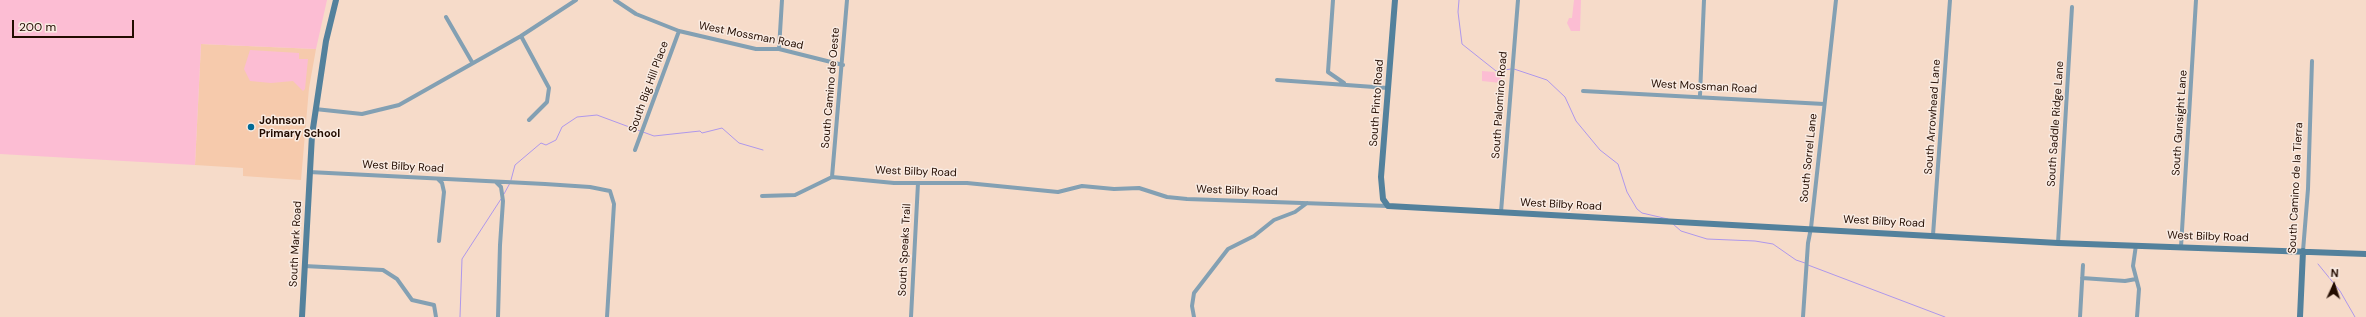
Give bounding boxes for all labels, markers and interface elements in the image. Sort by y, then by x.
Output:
scale bar [14,12,136,38]
text: 200 m [19,19,56,35]
street label: West Mossman Road [698,19,804,53]
street label: South Camino de Oeste [819,27,843,149]
street label: South Big Hill Place [626,39,672,135]
street label: South Palomino Road [1490,51,1510,159]
street label: South Pinto Road [1367,59,1387,147]
street label: South Arrowhead Lane [1922,59,1944,175]
street label: South Saddle Ridge Lane [2045,61,2067,187]
street label: South Gunsight Lane [2170,70,2190,176]
street label: West Mossman Road [1651,78,1757,96]
street label: South Sorrel Lane [1798,113,1820,203]
place label: Johnson Primary School [259,114,340,140]
marker: Johnson Primary School [246,122,256,132]
street label: South Camino de la Tierra [2286,122,2306,254]
street label: West Bilby Road [362,158,444,176]
street label: West Bilby Road [875,164,957,180]
street label: West Bilby Road [1196,183,1278,199]
street label: West Bilby Road [1520,196,1602,214]
street label: South Mark Road [287,201,305,287]
street label: South Speaks Trail [896,203,914,297]
street label: West Bilby Road [1843,213,1925,231]
street label: West Bilby Road [2167,229,2249,245]
north arrow [2314,265,2354,305]
text: N [2330,266,2339,280]

